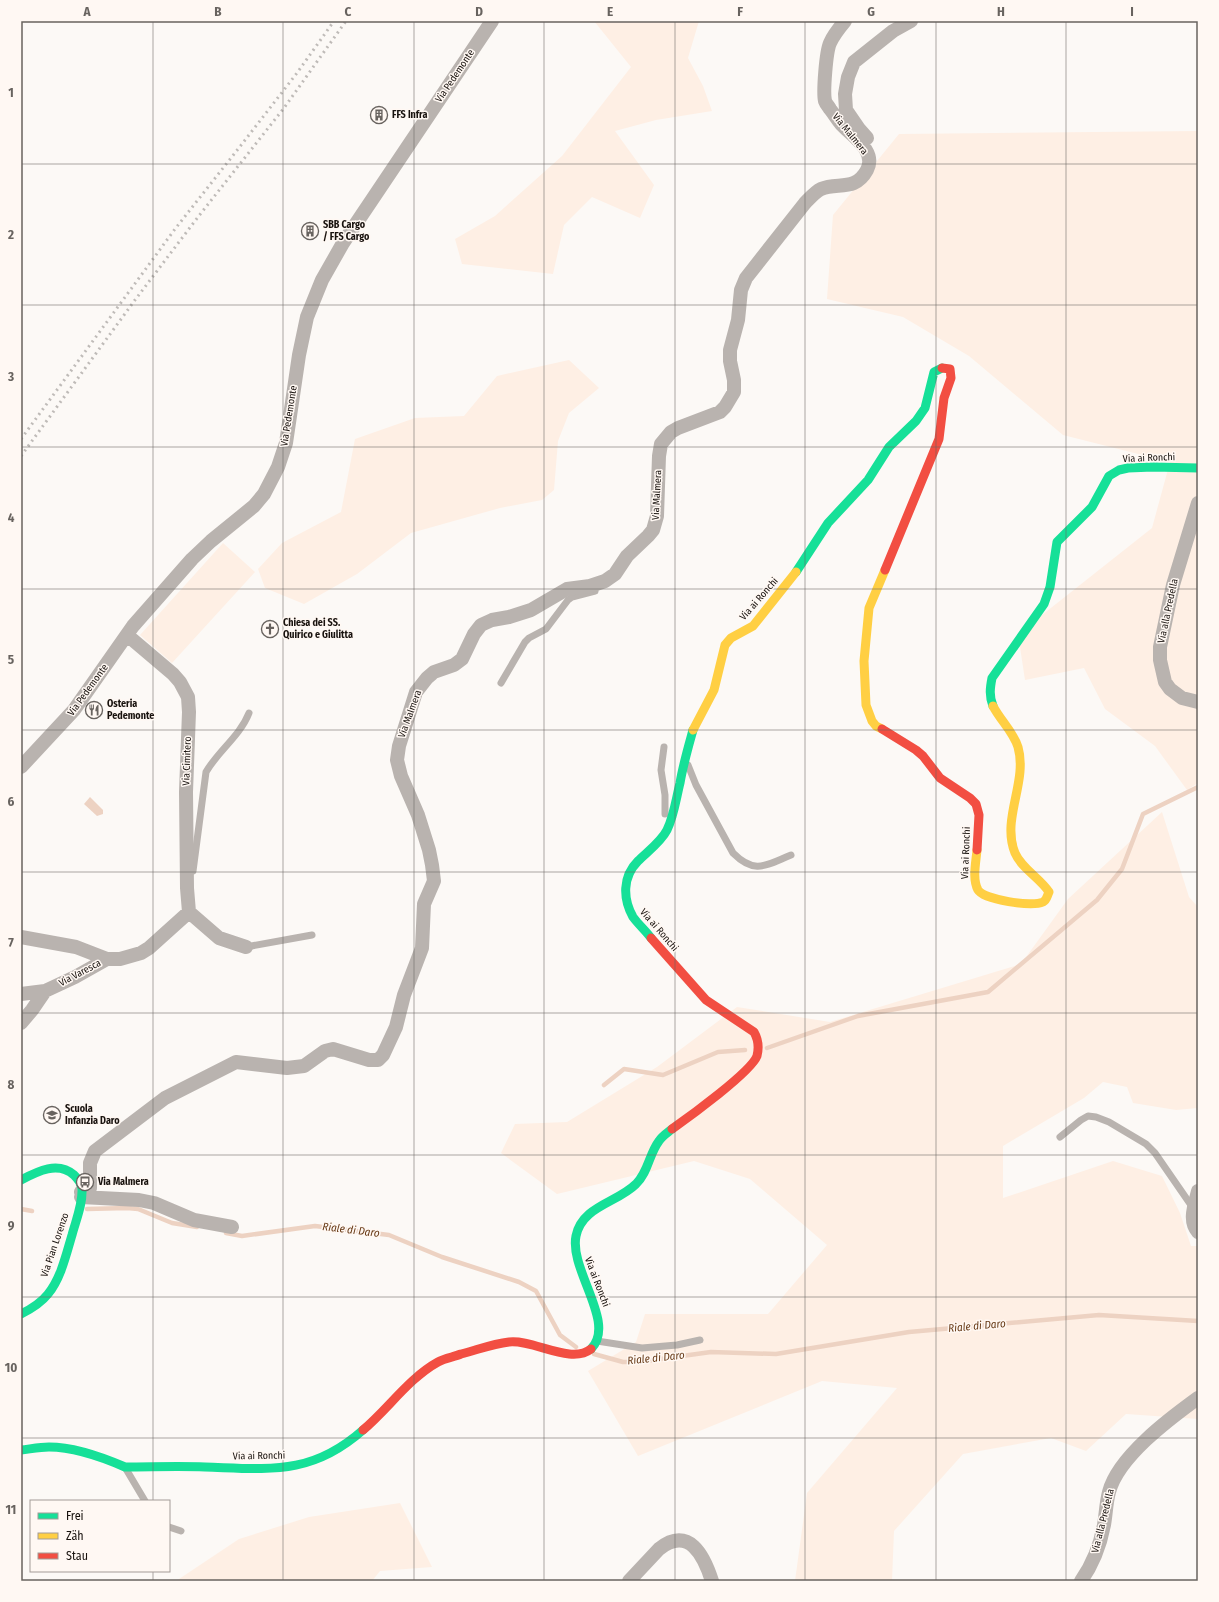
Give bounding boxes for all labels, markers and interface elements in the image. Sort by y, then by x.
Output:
text: A [82,4,91,19]
text: B [214,4,222,19]
text: C [345,4,352,19]
text: D [475,4,483,19]
text: E [607,4,613,19]
text: F [737,4,743,19]
text: G [867,4,875,19]
text: H [997,4,1005,19]
text: I [1130,4,1134,19]
street label: Via Pedemonte [433,47,477,105]
text: 1 [8,85,14,100]
building icon: FFS Infra [369,105,389,125]
place label: FFS Infra [392,109,427,121]
street label: Via Malmera [830,111,870,157]
place label: SBB Cargo / FFS Cargo [323,219,370,243]
building icon: SBB Cargo / FFS Cargo [300,221,320,241]
text: 2 [7,227,14,242]
text: 3 [7,369,14,384]
street label: Via Pedemonte [278,385,300,447]
street label: Via ai Ronchi [1123,451,1175,465]
street label: Via Malmera [650,470,664,520]
text: 4 [8,510,15,525]
street label: Via ai Ronchi [737,575,781,623]
street label: Via alla Predella [1155,577,1181,644]
place label: Chiesa dei SS. Quirico e Giulitta [283,617,353,641]
church icon: Chiesa dei SS. Quirico e Giulitta [260,619,280,639]
text: 5 [8,652,14,667]
street label: Via Pedemonte [65,662,111,718]
street label: Via Malmera [396,688,424,740]
place label: Osteria Pedemonte [107,698,154,722]
restaurant icon: Osteria Pedemonte [84,700,104,720]
street label: Via Cimitero [180,736,194,786]
text: 6 [8,794,15,809]
street label: Via ai Ronchi [959,827,973,879]
street label: Via ai Ronchi [637,906,681,954]
text: 7 [8,935,14,950]
street label: Via Varesca [57,957,103,989]
text: 8 [8,1077,15,1092]
place label: Scuola Infanzia Daro [65,1103,120,1127]
school or university icon: Scuola Infanzia Daro [42,1105,62,1125]
bus stop icon: Via Malmera [75,1172,95,1192]
place label: Via Malmera [97,1176,149,1188]
street label: Via Pian Lorenzo [38,1211,72,1279]
text: 9 [8,1218,15,1233]
water label: Riale di Daro [322,1220,381,1240]
street label: Via ai Ronchi [582,1255,612,1309]
water label: Riale di Daro [948,1317,1006,1335]
water label: Riale di Daro [627,1349,686,1367]
text: 10 [5,1360,17,1375]
street label: Via ai Ronchi [233,1450,285,1462]
street label: Via alla Predella [1089,1488,1117,1554]
legend [30,1500,170,1572]
text: 11 [6,1502,16,1517]
text: Frei [66,1509,84,1523]
text: Zäh [66,1529,84,1543]
text: Stau [66,1549,88,1563]

